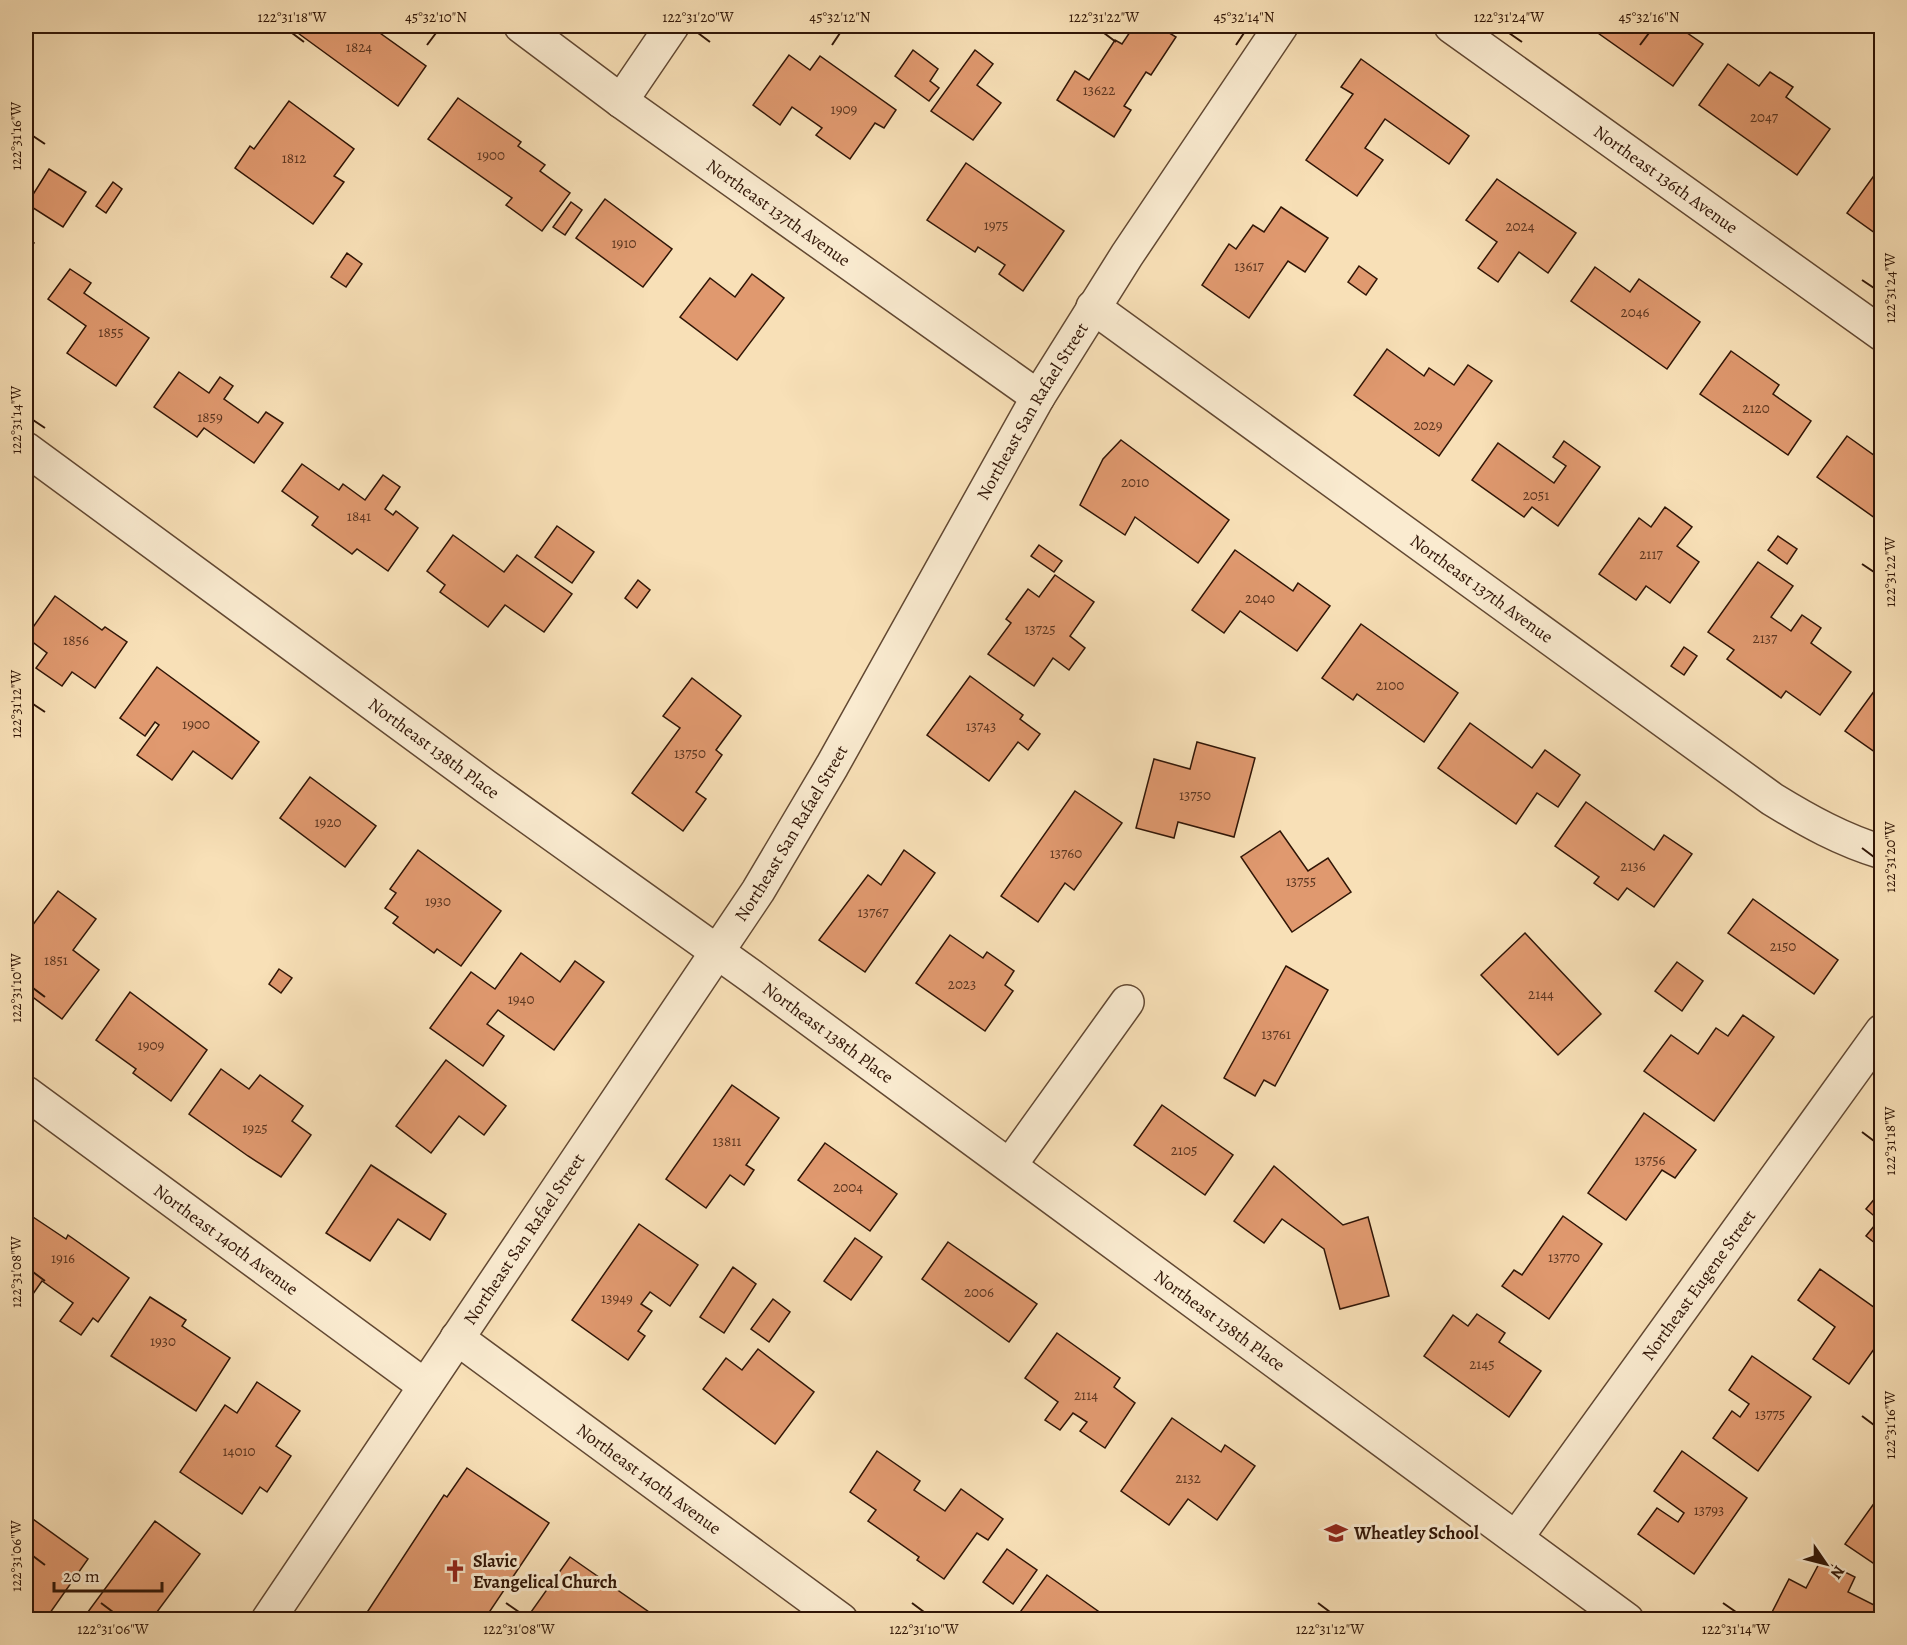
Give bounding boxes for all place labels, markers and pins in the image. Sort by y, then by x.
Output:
school or university icon: Wheatley School [1323,1520,1349,1546]
place label: Wheatley School [1353,1521,1479,1545]
place label: Slavic Evangelical Church [473,1549,617,1594]
church icon: Slavic Evangelical Church [442,1558,468,1584]

